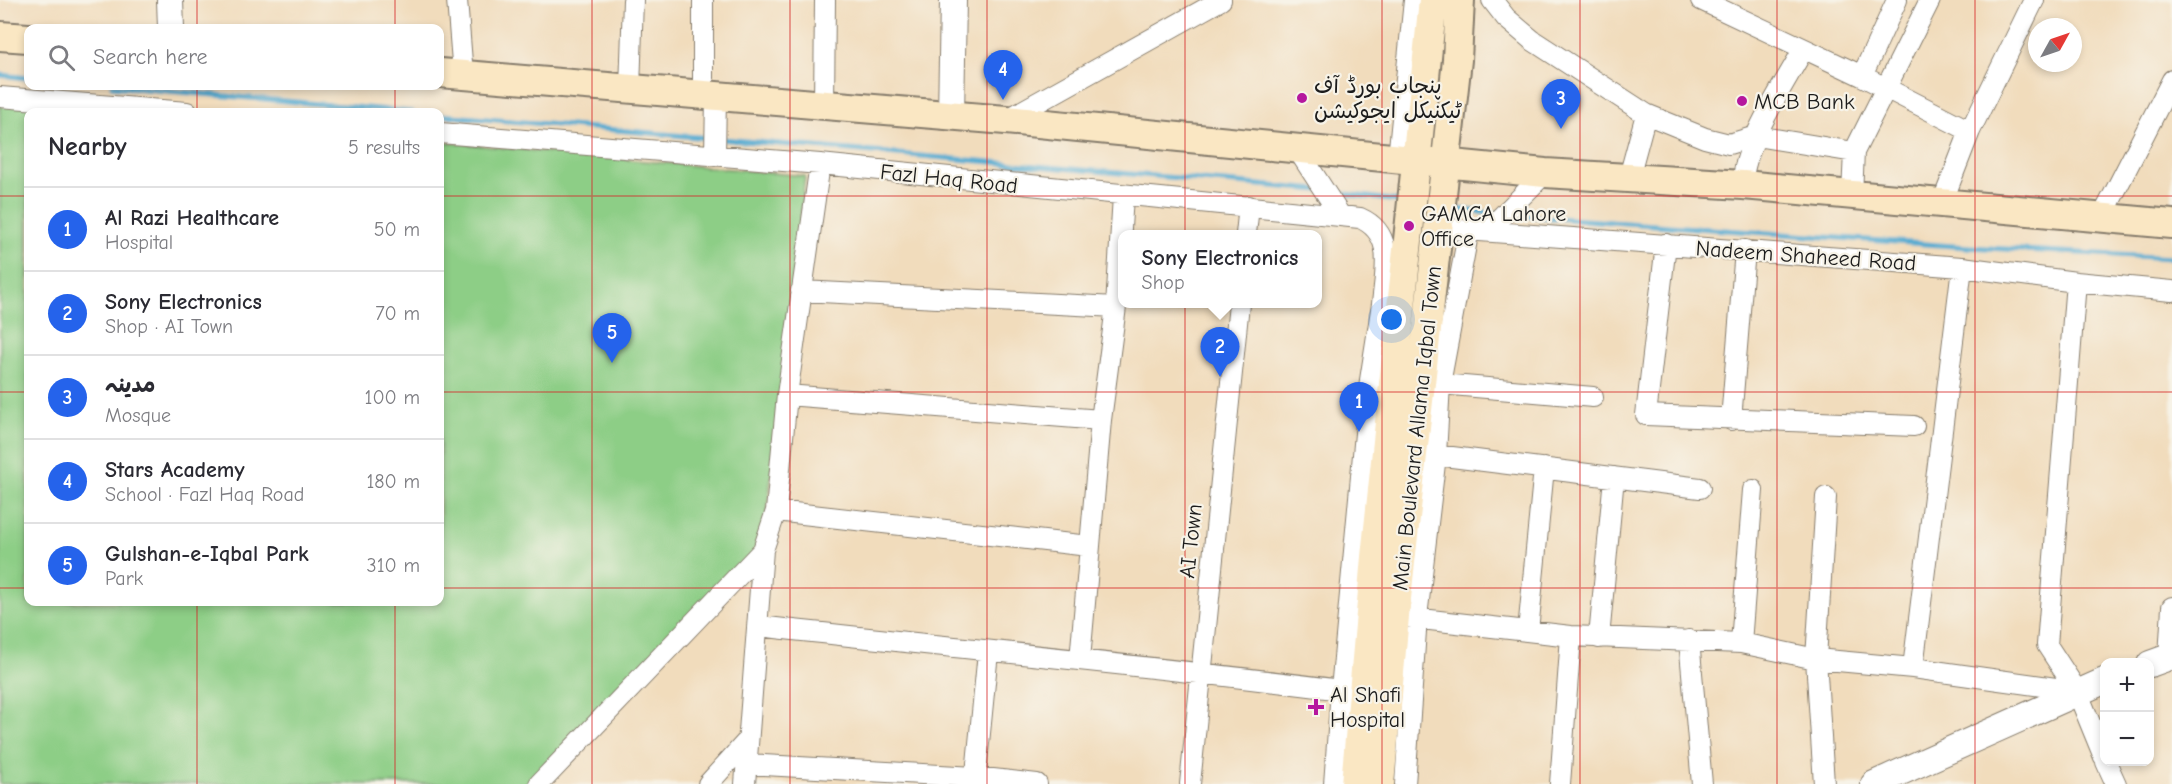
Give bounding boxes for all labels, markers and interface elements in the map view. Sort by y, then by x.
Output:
north arrow [2028,18,2082,72]
search box [24,24,444,90]
icon: search [45,41,78,74]
text: Search here [93,44,208,70]
pin: 4 [984,51,1022,100]
place label: پنجاب بورڈ آف ٹیکنیکل ایجوکیشن [1314,73,1462,124]
pin: 3 [1542,80,1580,129]
place label: MCB Bank [1754,89,1855,115]
marker: پنجاب بورڈ آف ٹیکنیکل ایجوکیشن [1295,91,1309,105]
marker: MCB Bank [1735,94,1749,108]
text: Nearby [48,132,127,162]
text: 5 results [348,136,420,159]
street label: Fazl Haq Road [879,159,1019,199]
place label: GAMCA Lahore Office [1421,201,1566,252]
text: Al Razi Healthcare [105,205,279,231]
text: 1 [64,218,71,241]
text: 50 m [374,218,420,241]
marker: GAMCA Lahore Office [1402,219,1416,233]
popup [1118,230,1322,308]
text: Hospital [105,231,173,254]
street label: Nadeem Shaheed Road [1695,235,1917,277]
text: Sony Electronics [1142,245,1298,271]
street label: Main Boulevard Allama Iqbal Town [1387,265,1447,592]
text: Shop [1142,271,1185,294]
text: Sony Electronics [105,289,262,315]
text: 2 [63,302,72,325]
text: 70 m [375,302,420,325]
your location [1377,305,1406,334]
pin: 5 [592,314,632,363]
text: Shop · AI Town [105,315,233,338]
pin: 2 [1200,328,1240,377]
text: مدینہ [105,372,155,398]
pin: 1 [1340,382,1378,432]
text: 3 [63,386,72,409]
text: 100 m [365,386,420,409]
text: Mosque [105,404,171,427]
text: Stars Academy [105,457,244,483]
text: 4 [63,470,72,493]
text: 180 m [366,470,420,493]
text: School · Fazl Haq Road [105,483,304,506]
street label: AI Town [1174,502,1208,580]
text: Gulshan-e-Iqbal Park [105,541,309,567]
text: 5 [62,554,73,577]
text: 310 m [367,554,420,577]
text: Park [105,567,143,590]
map controls [2100,658,2154,766]
button: + [2100,658,2154,712]
place label: Al Shafi Hospital [1330,682,1405,733]
marker: Al Shafi Hospital [1307,698,1325,716]
button: − [2100,712,2154,766]

